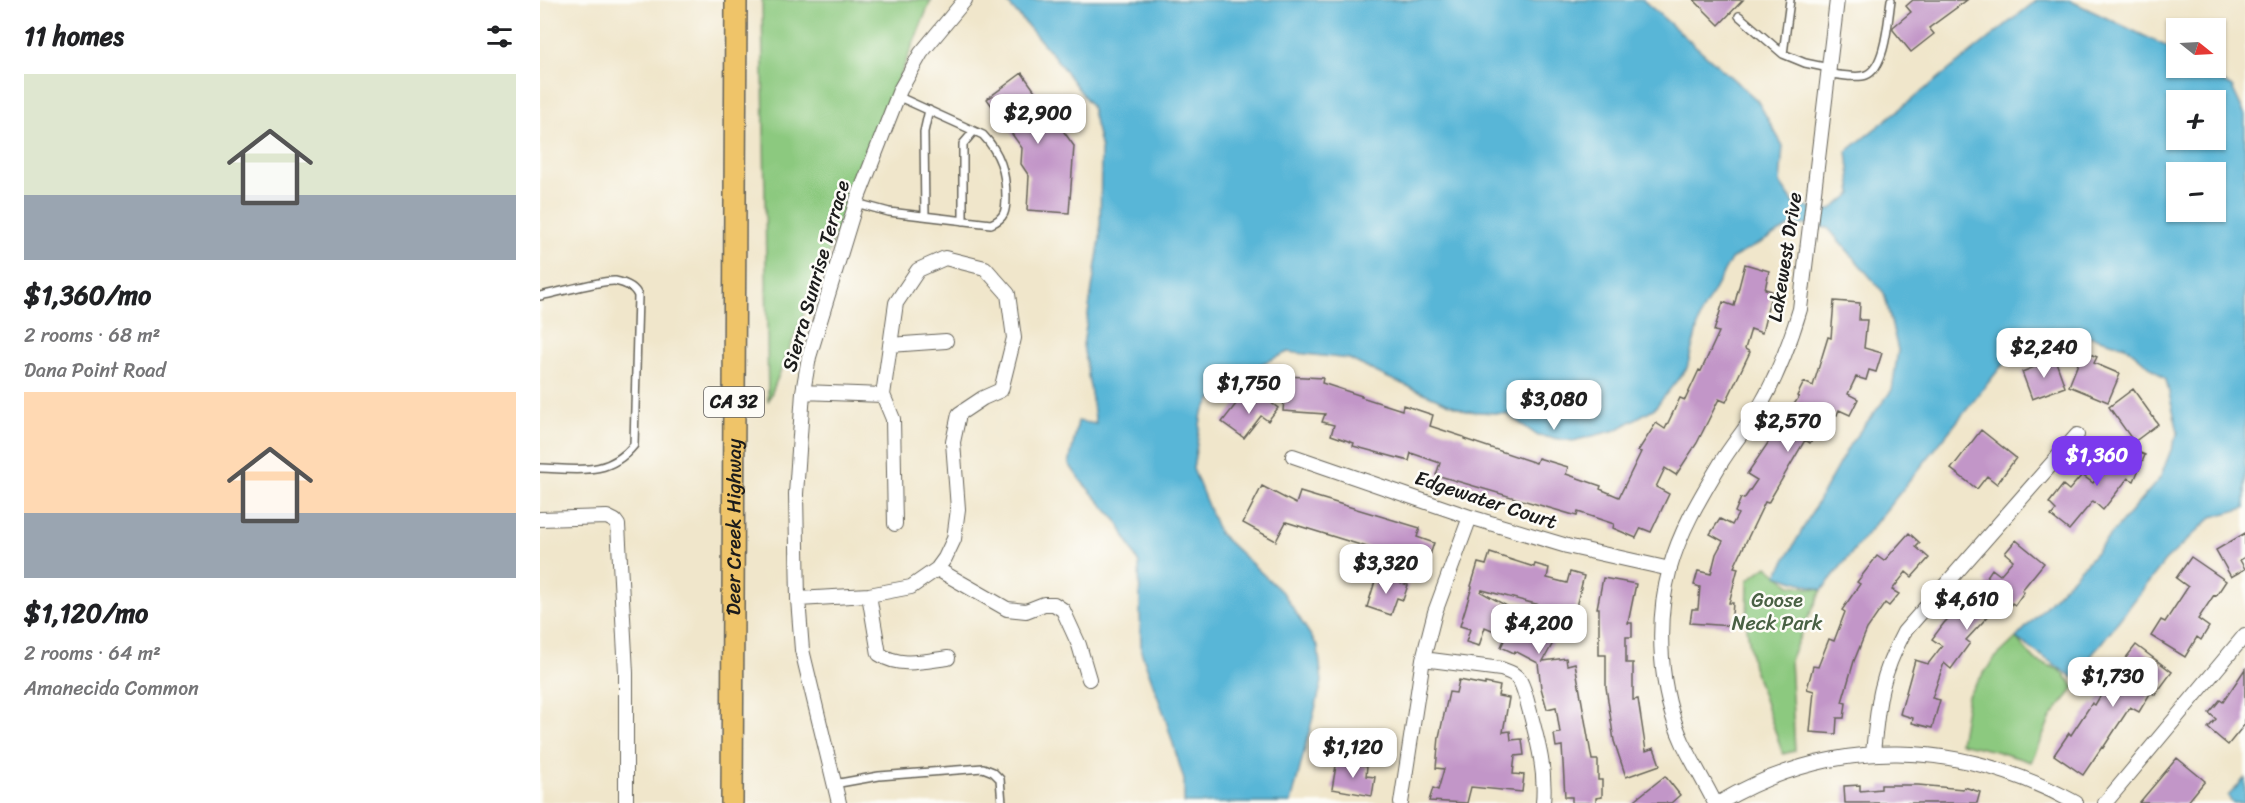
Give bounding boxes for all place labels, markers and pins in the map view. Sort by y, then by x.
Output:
pin: $2,900 [989,94,1087,145]
pin: $2,240 [1995,328,2093,379]
pin: $1,750 [1200,364,1298,415]
pin: $3,080 [1505,380,1603,431]
pin: $2,570 [1739,402,1837,453]
pin: $1,360 [2048,436,2146,487]
pin: $3,320 [1337,544,1435,595]
pin: $4,610 [1918,580,2016,631]
pin: $4,200 [1490,604,1588,655]
pin: $1,730 [2064,657,2162,708]
pin: $1,120 [1304,728,1402,779]

